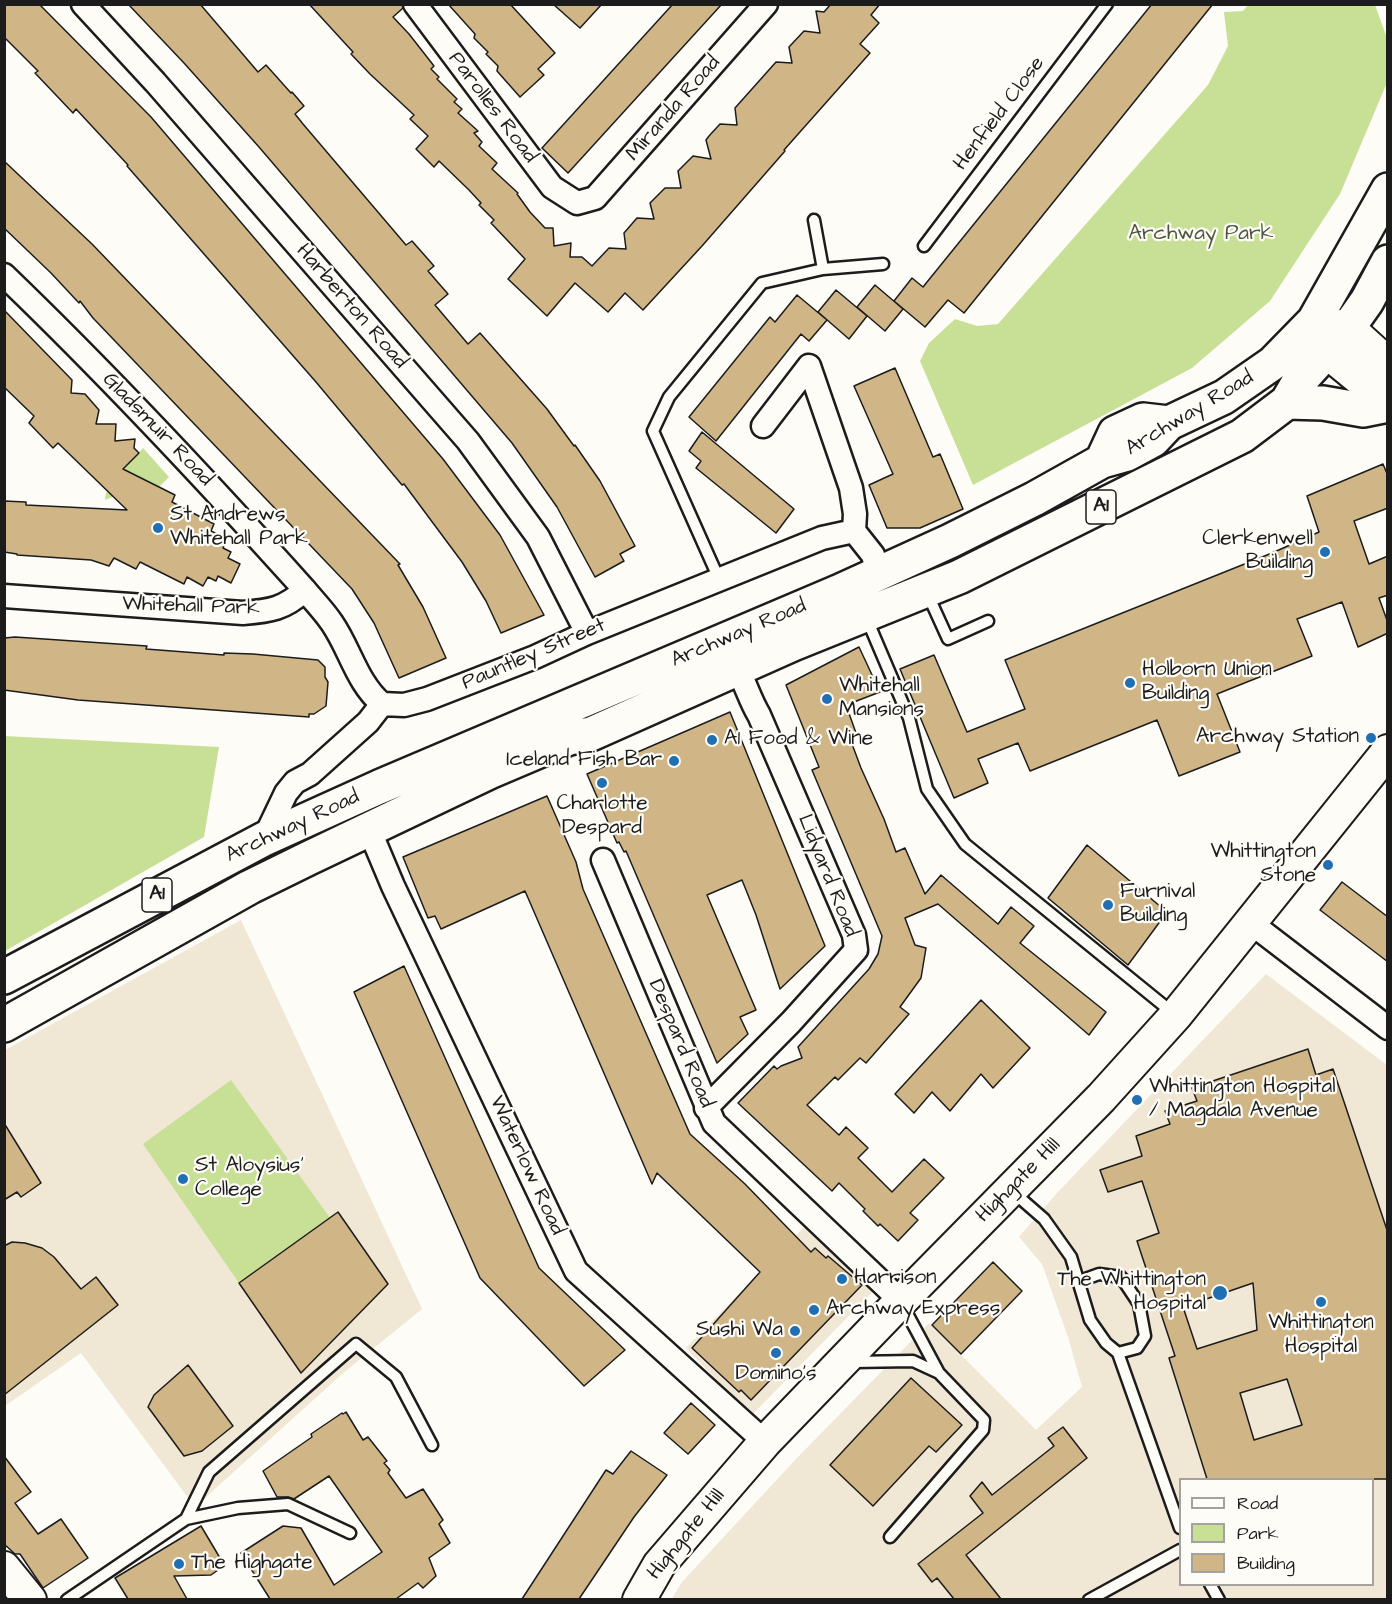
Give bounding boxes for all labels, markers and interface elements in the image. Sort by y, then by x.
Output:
street label: Parolles Road [442,47,542,169]
street label: Miranda Road [621,51,727,167]
street label: Henfield Close [949,52,1051,176]
park label: Archway Park [1129,222,1273,248]
street label: Harberton Road [290,239,412,375]
street label: Archway Road [1122,366,1258,462]
street label: Gladsmuir Road [96,368,218,492]
road number: A1 [1086,490,1116,524]
place label: St Andrews Whitehall Park [170,503,308,553]
marker: St Andrews Whitehall Park [151,521,165,535]
place label: Clerkenwell Building [1202,527,1313,577]
marker: Clerkenwell Building [1318,545,1332,559]
street label: Whitehall Park [122,592,260,622]
street label: Archway Road [668,594,810,674]
street label: Pauntley Street [459,613,609,697]
place label: Holborn Union Building [1142,658,1272,708]
place label: Whitehall Mansions [839,674,924,724]
marker: Holborn Union Building [1123,676,1137,690]
marker: Whitehall Mansions [820,692,834,706]
place label: Archway Station [1196,725,1359,751]
place label: A1 Food & Wine [724,727,873,753]
marker: Archway Station [1364,731,1378,745]
marker: A1 Food & Wine [705,733,719,747]
place label: Iceland Fish Bar [506,748,662,774]
marker: Iceland Fish Bar [667,754,681,768]
marker: Charlotte Despard [595,776,609,790]
street label: Archway Road [222,785,364,869]
place label: Charlotte Despard [557,792,647,842]
street label: Lidyard Road [791,811,863,941]
place label: Whittington Stone [1210,840,1316,890]
marker: Whittington Stone [1321,858,1335,872]
road number: A1 [142,878,172,912]
place label: Furnival Building [1120,880,1195,930]
marker: Furnival Building [1101,898,1115,912]
street label: Despard Road [642,976,718,1112]
place label: Whittington Hospital / Magdala Avenue [1149,1075,1335,1125]
street label: Waterlow Road [483,1092,569,1240]
marker: Whittington Hospital / Magdala Avenue [1130,1093,1144,1107]
street label: Highgate Hill [971,1133,1067,1229]
place label: St Aloysius' College [195,1154,304,1204]
marker: St Aloysius' College [176,1172,190,1186]
place label: Harrison [854,1266,937,1292]
place label: The Whittington Hospital [1057,1268,1206,1318]
marker: Harrison [835,1272,849,1286]
marker: The Whittington Hospital [1211,1284,1229,1302]
marker: Whittington Hospital [1314,1295,1328,1309]
place label: Archway Express [826,1297,1000,1323]
marker: Archway Express [807,1303,821,1317]
place label: Whittington Hospital [1268,1311,1374,1361]
place label: Sushi Wa [696,1318,783,1344]
marker: Sushi Wa [788,1324,802,1338]
marker: Domino's [769,1346,783,1360]
place label: Domino's [735,1362,817,1388]
legend [1179,1478,1374,1586]
street label: Highgate Hill [643,1485,731,1585]
text: Road [1237,1491,1278,1516]
text: Park [1237,1521,1279,1546]
place label: The Highgate [191,1551,313,1577]
text: Building [1237,1551,1295,1576]
marker: The Highgate [172,1557,186,1571]

